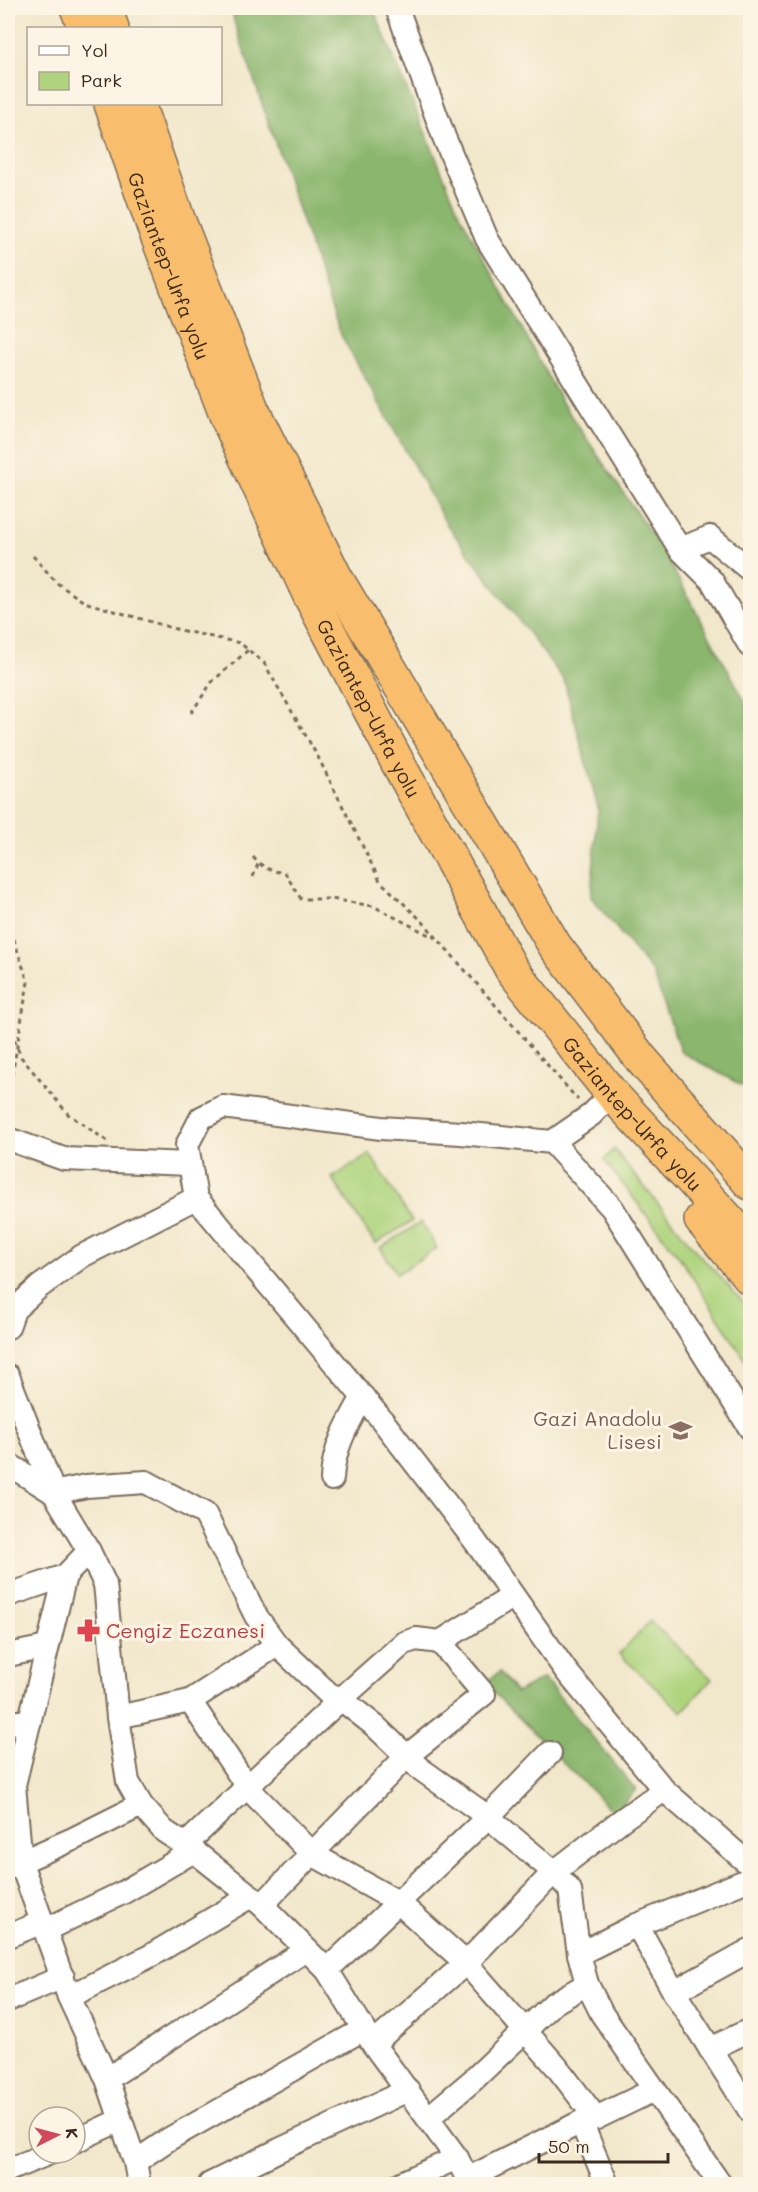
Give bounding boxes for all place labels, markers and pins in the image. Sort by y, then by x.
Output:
place label: Gazi Anadolu Lisesi [533,1405,662,1454]
school or university icon: Gazi Anadolu Lisesi [667,1417,693,1443]
pharmacy icon: Cengiz Eczanesi [75,1617,101,1643]
place label: Cengiz Eczanesi [106,1617,265,1643]

